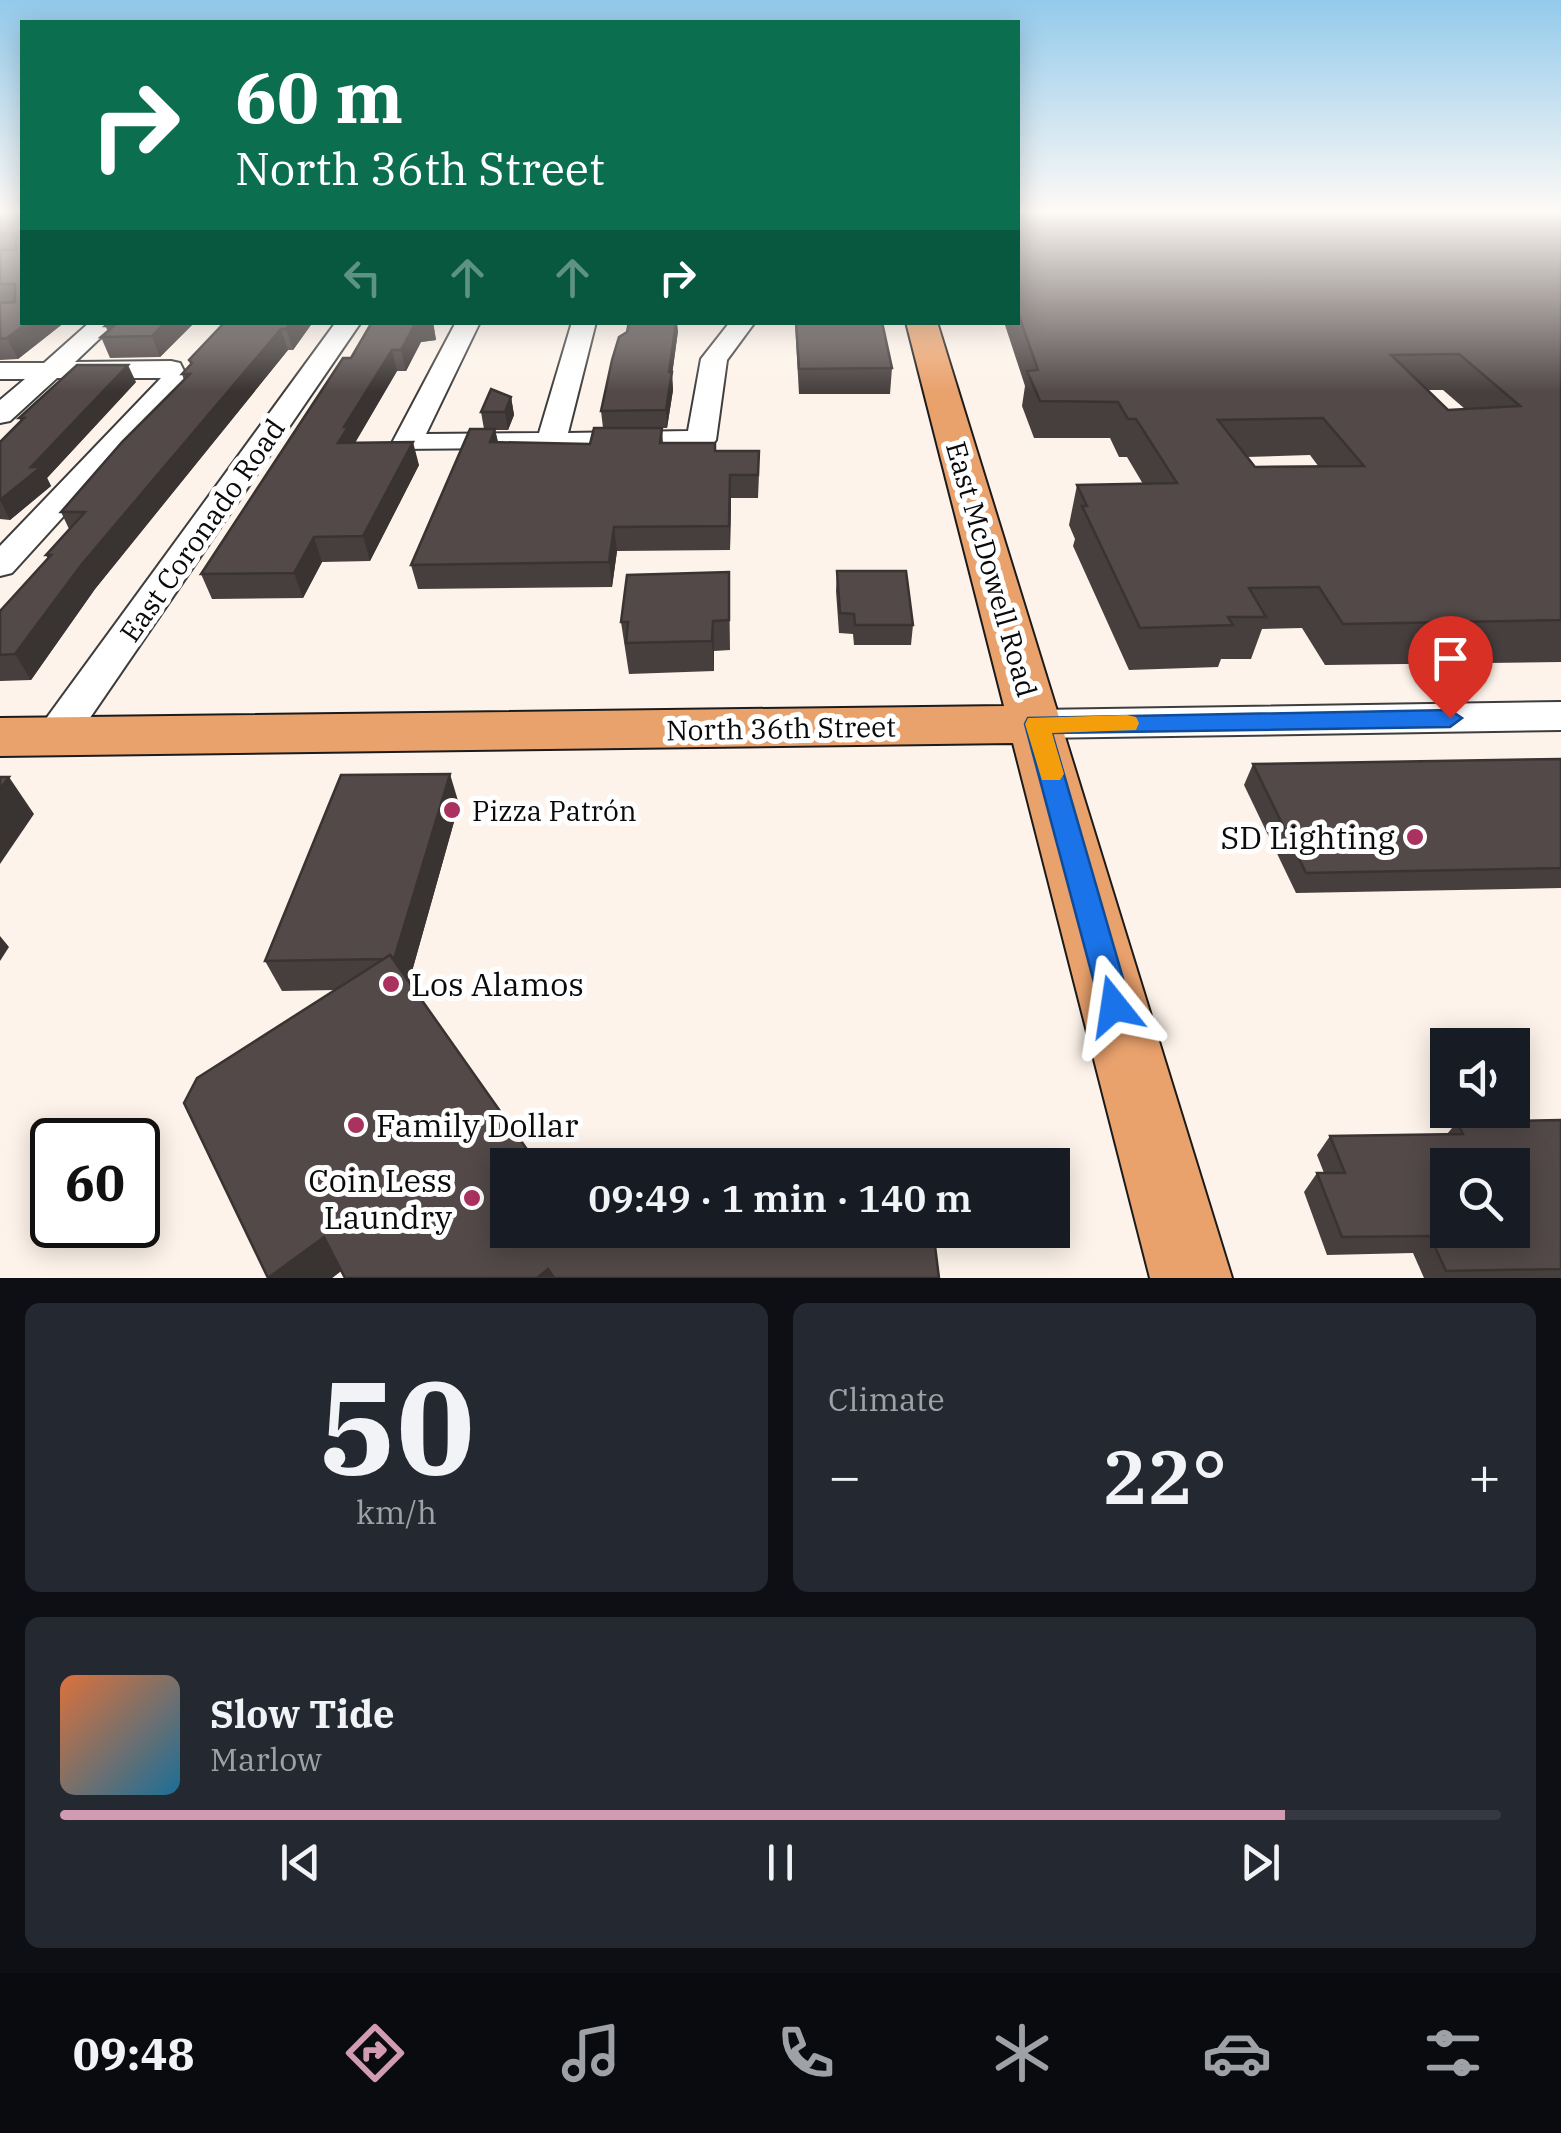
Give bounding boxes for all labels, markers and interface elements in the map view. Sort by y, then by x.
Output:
text: 60 m [235,51,403,142]
icon: right [70,60,200,190]
text: North 36th Street [235,139,605,197]
icon: left [335,250,390,305]
icon: ahead [440,250,495,305]
icon: ahead [545,250,600,305]
icon: right [650,250,705,305]
street label: East Coronado Road [111,411,293,649]
street label: East McDowell Road [938,437,1046,701]
pin [1408,616,1493,719]
icon: arrive [1423,631,1478,686]
street label: North 36th Street [666,707,896,749]
place label: Pizza Patrón [472,792,637,829]
marker: Pizza Patrón [441,799,463,821]
place label: SD Lighting [1220,816,1395,858]
marker: SD Lighting [1404,826,1426,848]
position arrow [1062,954,1166,1058]
place label: Los Alamos [411,963,584,1005]
marker: Los Alamos [380,973,402,995]
map controls [1430,1028,1530,1248]
button: sound [1430,1028,1530,1128]
place label: Family Dollar [376,1104,578,1146]
marker: Family Dollar [345,1114,367,1136]
speed limit sign: 60 [30,1118,160,1248]
button: search [1430,1148,1530,1248]
place label: Coin Less Laundry [308,1159,453,1238]
text: 09:49 · 1 min · 140 m [588,1173,972,1222]
marker: Coin Less Laundry [461,1187,483,1209]
text: 50 [318,1341,475,1510]
text: Climate [828,1378,945,1420]
text: 22° [1102,1427,1227,1525]
text: − [828,1440,861,1511]
text: + [1468,1440,1501,1511]
text: km/h [356,1491,437,1533]
text: Slow Tide [210,1689,395,1738]
text: Marlow [210,1738,322,1780]
icon: previous [273,1835,328,1890]
icon: pause [753,1835,808,1890]
icon: next [1233,1835,1288,1890]
icon: directions [340,2018,410,2088]
icon: music [556,2018,626,2088]
icon: phone [771,2018,841,2088]
icon: climate [987,2018,1057,2088]
icon: car [1202,2018,1272,2088]
icon: filters [1418,2018,1488,2088]
text: 09:48 [73,2024,194,2082]

